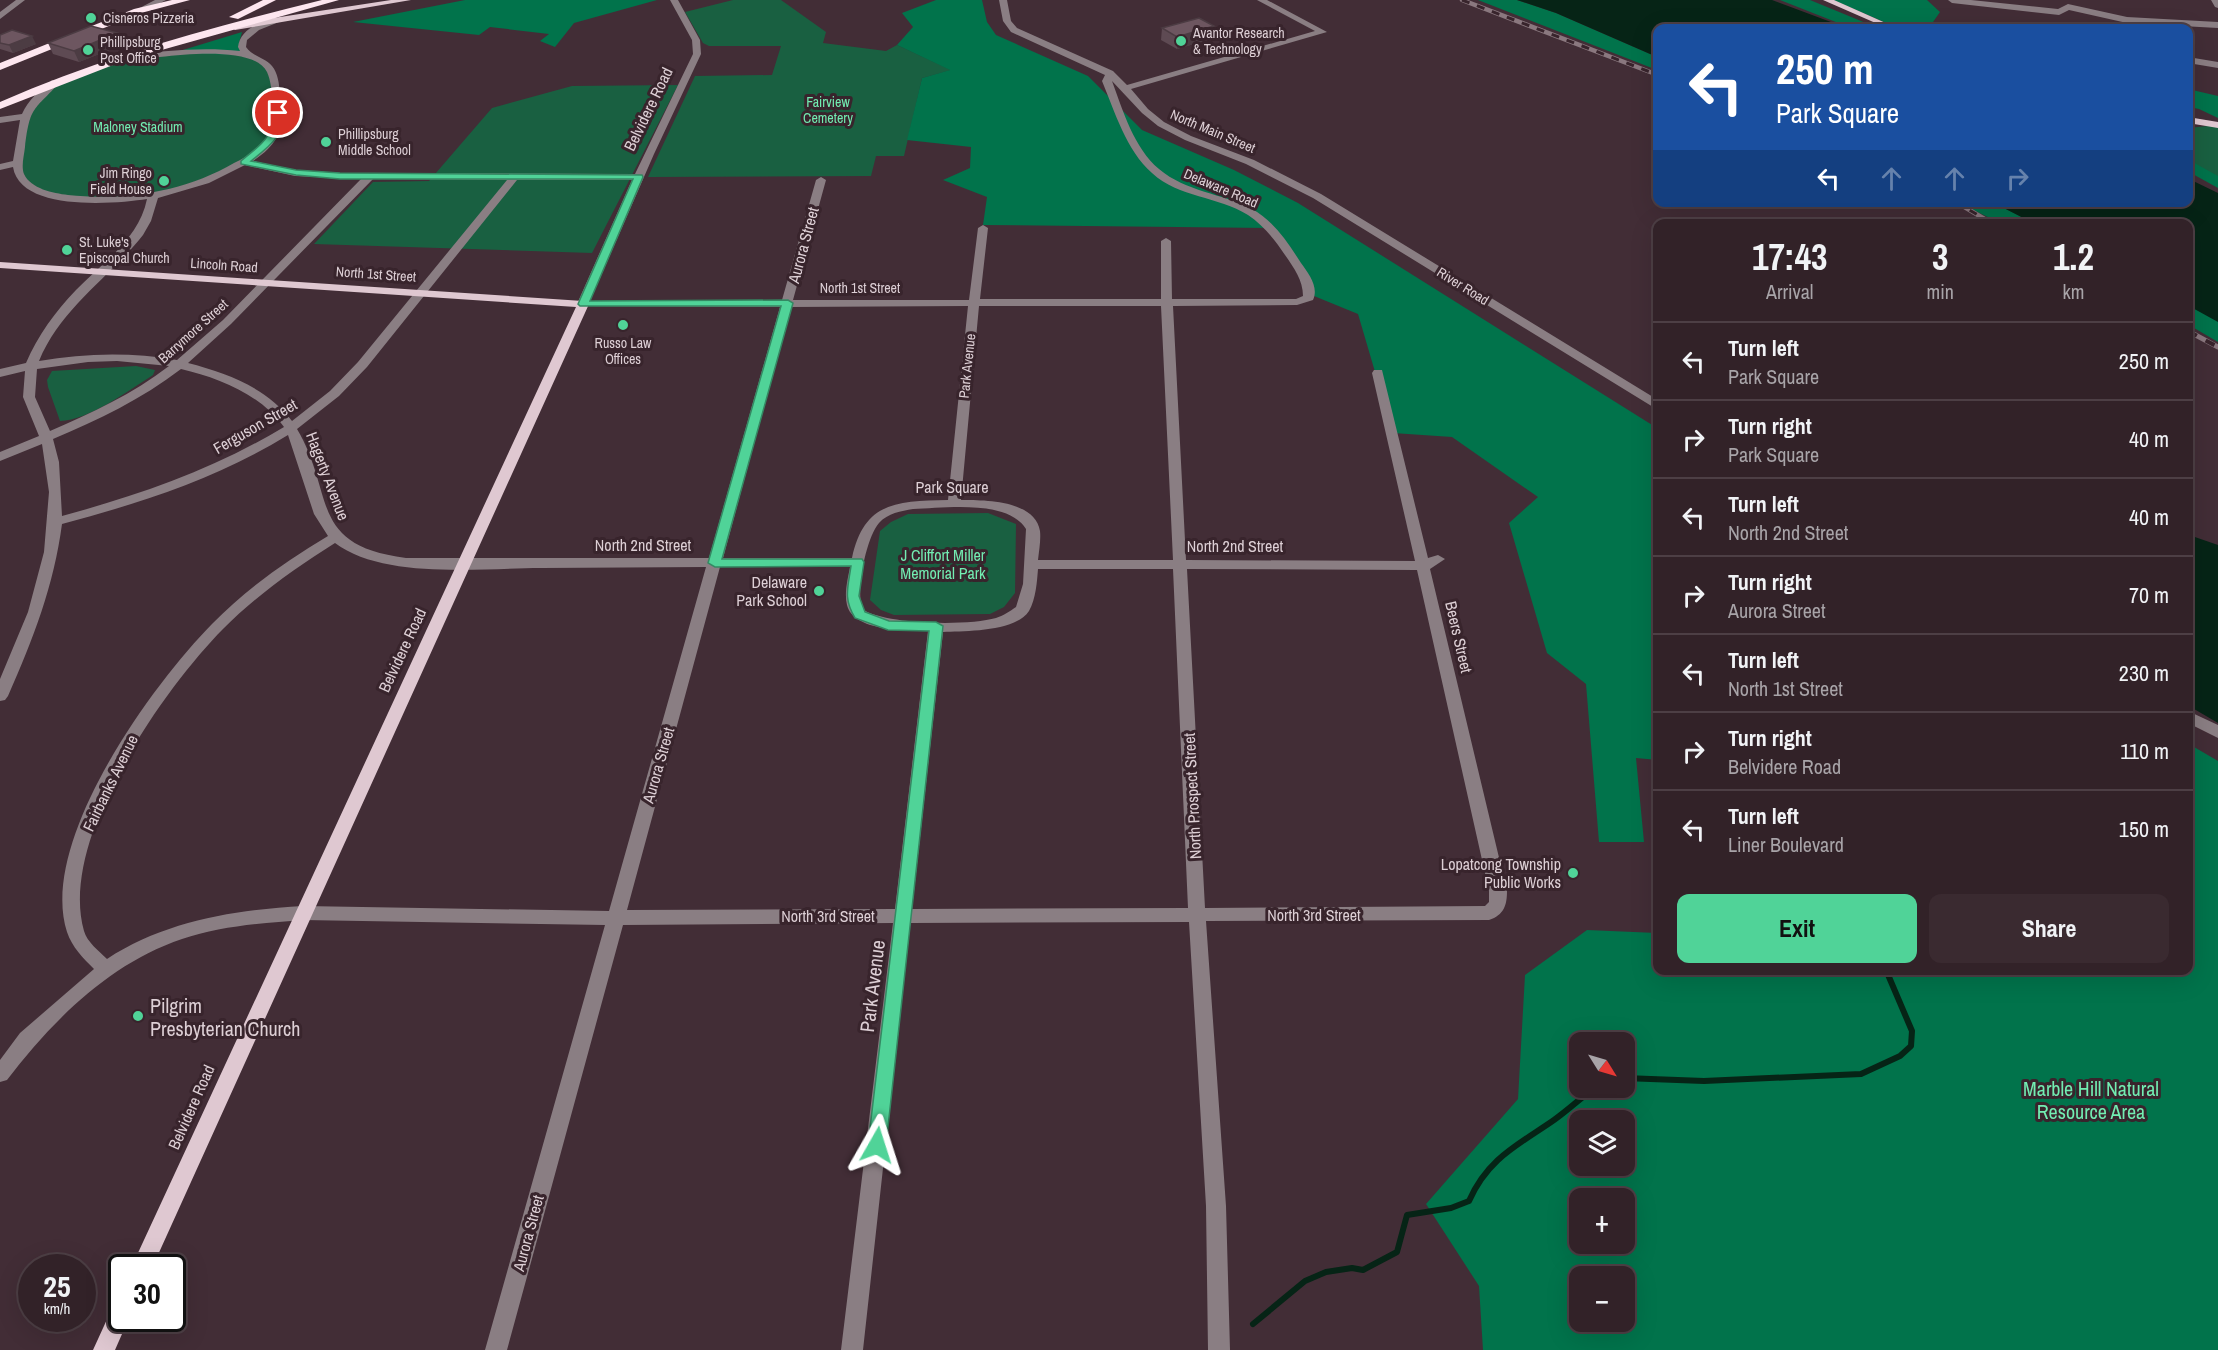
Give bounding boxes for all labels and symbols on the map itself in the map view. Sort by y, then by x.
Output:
place label: Cisneros Pizzeria [103,9,195,27]
marker: Cisneros Pizzeria [84,11,98,25]
place label: Avantor Research & Technology [1192,24,1285,58]
place label: Phillipsburg Post Office [100,33,161,67]
marker: Avantor Research & Technology [1174,34,1188,48]
marker: Phillipsburg Post Office [81,43,95,57]
street label: Belvidere Road [618,64,678,154]
pin [252,87,303,138]
park label: Fairview Cemetery [803,93,853,127]
street label: North Main Street [1168,105,1258,157]
park label: Maloney Stadium [93,118,183,136]
place label: Phillipsburg Middle School [338,125,411,159]
marker: Phillipsburg Middle School [319,135,333,149]
place label: Jim Ringo Field House [90,164,152,198]
street label: Delaware Road [1181,164,1261,212]
marker: Jim Ringo Field House [157,174,171,188]
street label: Aurora Street [782,204,824,287]
place label: St. Luke's Episcopal Church [79,233,170,267]
marker: St. Luke's Episcopal Church [60,243,74,257]
street label: Lincoln Road [190,254,258,276]
street label: North 1st Street [335,262,417,286]
street label: River Road [1434,263,1492,309]
street label: North 1st Street [820,279,900,297]
street label: Barrymore Street [155,295,231,367]
marker: Russo Law Offices [616,318,630,332]
street label: Park Avenue [955,333,979,399]
place label: Russo Law Offices [595,334,652,368]
street label: Ferguson Street [209,393,301,459]
street label: Hagerty Avenue [301,429,355,523]
street label: Park Square [916,476,988,498]
street label: North 2nd Street [595,534,691,556]
street label: North 2nd Street [1187,535,1283,557]
park label: J Cliffort Miller Memorial Park [900,544,986,584]
place label: Delaware Park School [736,571,807,611]
marker: Delaware Park School [812,584,826,598]
street label: Beers Street [1440,599,1478,675]
street label: Belvidere Road [373,604,431,696]
street label: Aurora Street [636,724,679,807]
street label: Fairbanks Avenue [77,731,143,835]
street label: North Prospect Street [1178,732,1206,860]
place label: Lopatcong Township Public Works [1441,853,1561,893]
marker: Lopatcong Township Public Works [1566,866,1580,880]
street label: North 3rd Street [1267,904,1361,926]
street label: North 3rd Street [781,905,875,927]
street label: Park Avenue [853,938,891,1034]
place label: Pilgrim Presbyterian Church [150,992,300,1042]
marker: Pilgrim Presbyterian Church [131,1009,145,1023]
north arrow [1569,1032,1635,1098]
street label: Belvidere Road [163,1061,219,1153]
park label: Marble Hill Natural Resource Area [2023,1075,2159,1125]
position arrow [845,1113,909,1177]
street label: Aurora Street [507,1192,549,1275]
speed limit sign: 30 [108,1254,186,1332]

